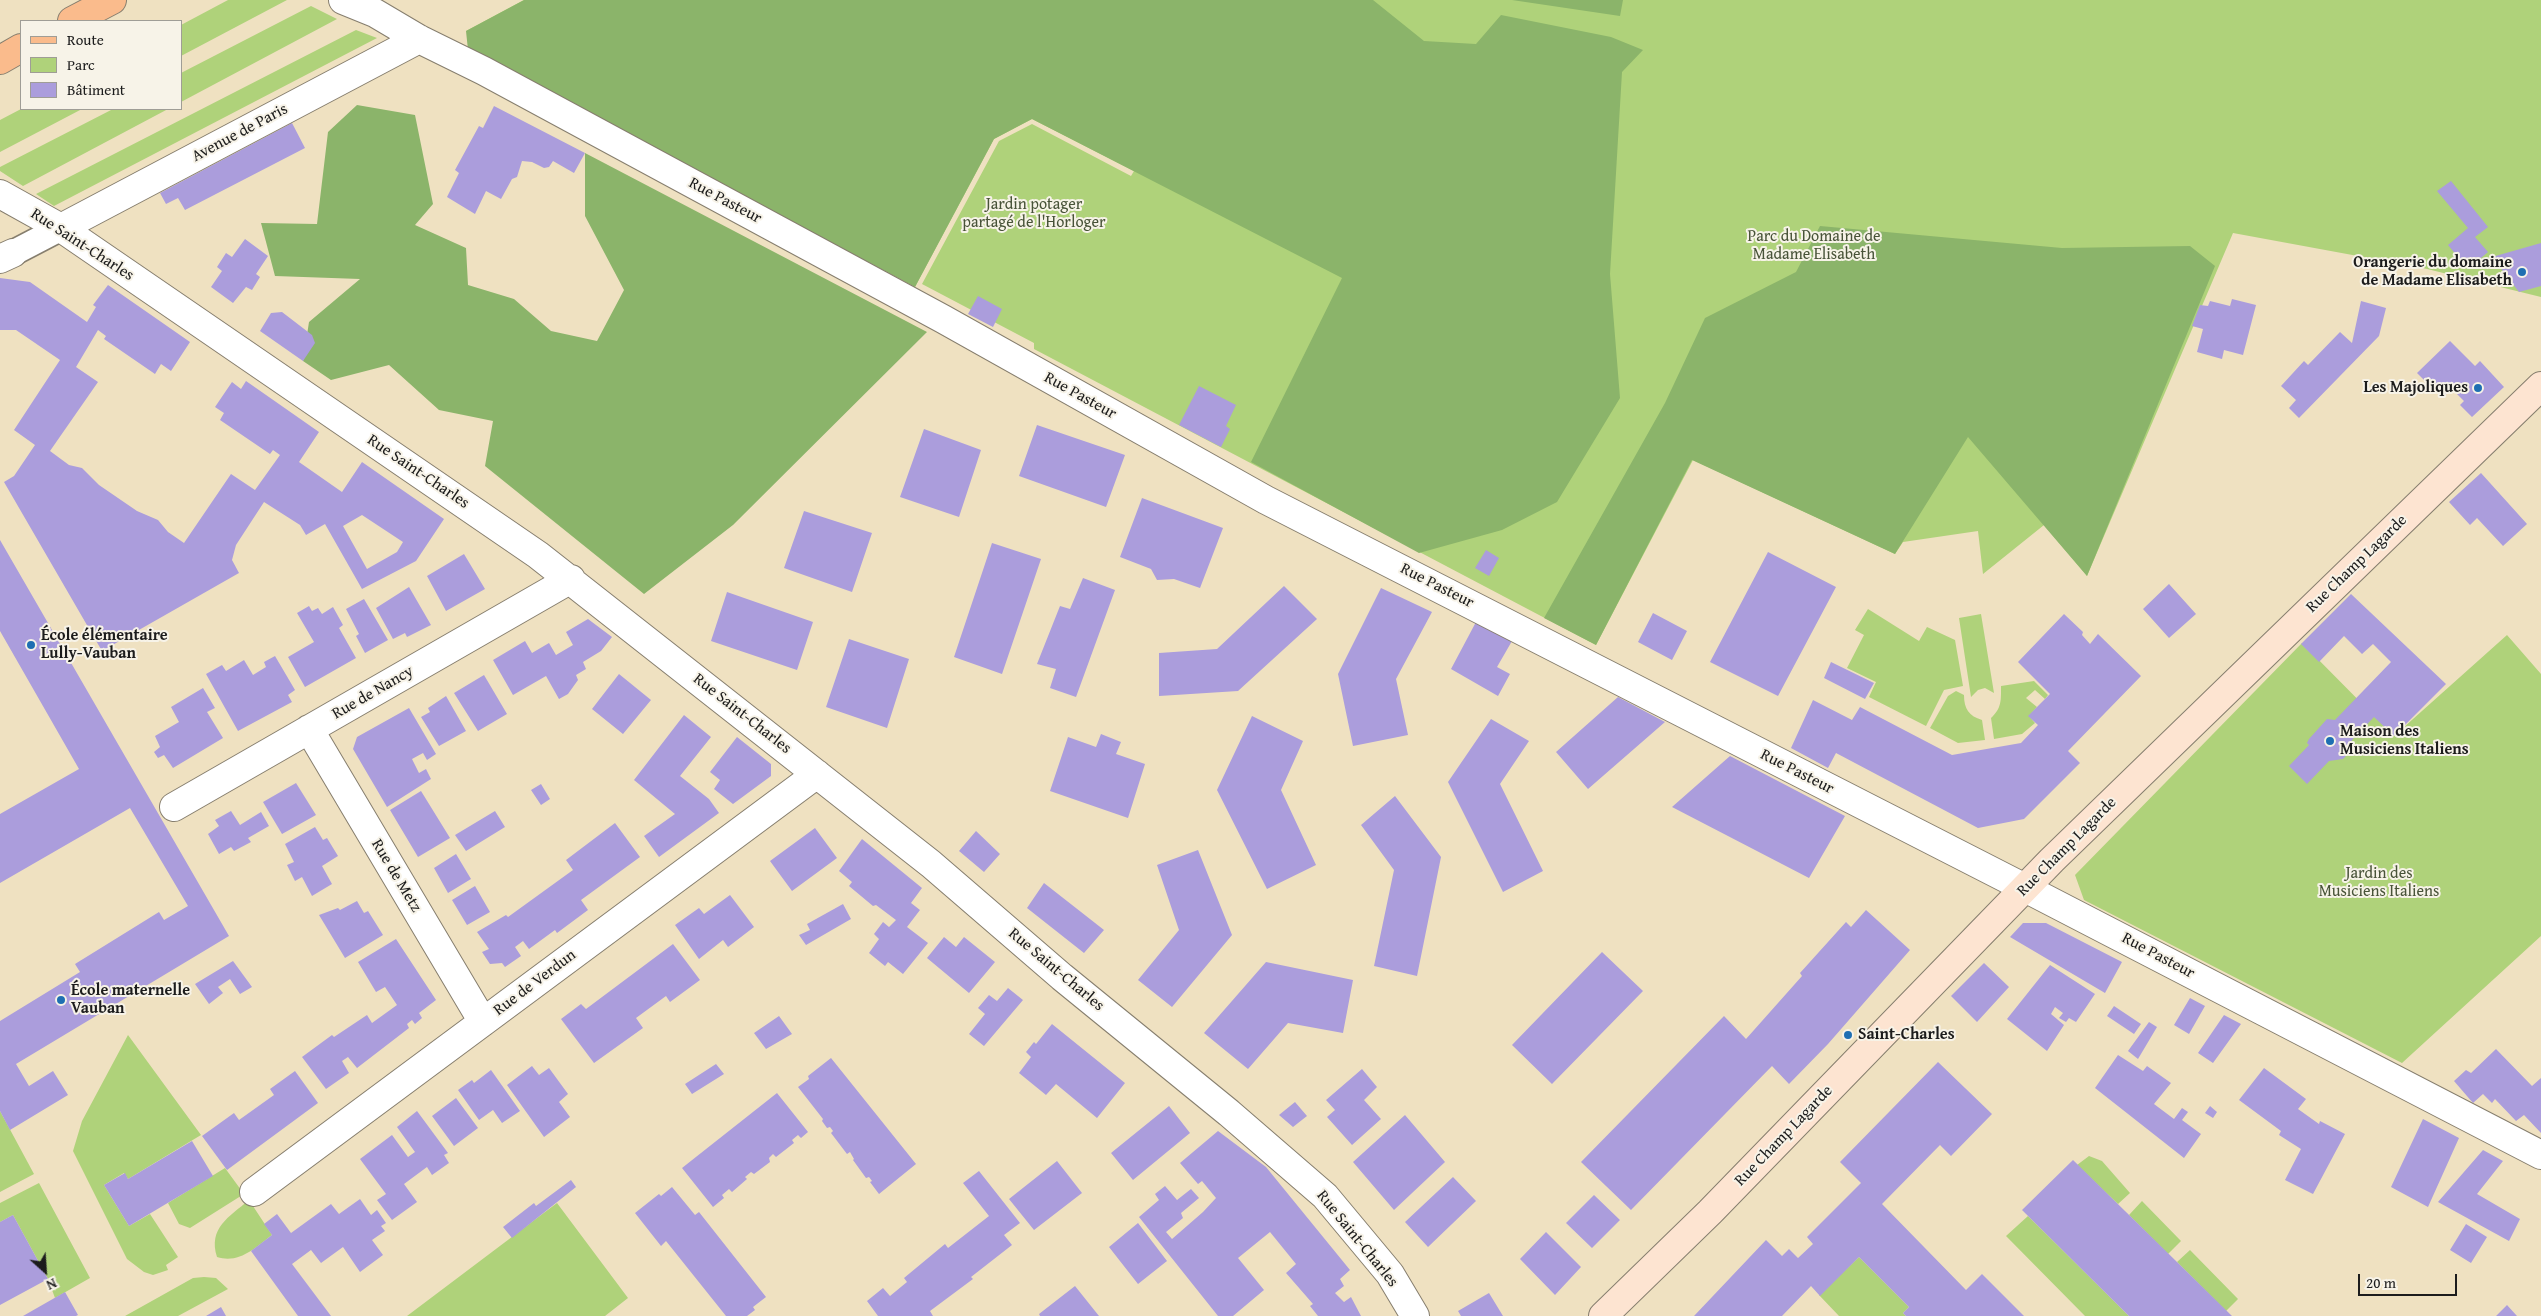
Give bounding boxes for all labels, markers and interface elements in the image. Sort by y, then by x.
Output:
legend [20,20,182,110]
text: Route [67,29,104,50]
text: Parc [67,54,95,75]
text: Bâtiment [67,79,125,100]
street label: Avenue de Paris [189,100,291,166]
street label: Rue Pasteur [685,174,765,228]
park label: Jardin potager partagé de l'Horloger [962,195,1106,233]
street label: Rue Saint-Charles [27,205,137,285]
park label: Parc du Domaine de Madame Elisabeth [1748,227,1880,265]
place label: Orangerie du domaine de Madame Elisabeth [2353,253,2512,291]
marker: Orangerie du domaine de Madame Elisabeth [2516,266,2528,278]
street label: Rue Pasteur [1040,368,1120,424]
place label: Les Majoliques [2363,378,2468,398]
marker: Les Majoliques [2472,382,2484,394]
street label: Rue Saint-Charles [363,431,473,513]
street label: Rue Champ Lagarde [2303,511,2411,617]
street label: Rue Pasteur [1397,559,1477,613]
place label: École élémentaire Lully-Vauban [41,626,168,664]
marker: École élémentaire Lully-Vauban [25,639,37,651]
street label: Rue de Nancy [329,662,417,724]
street label: Rue Saint-Charles [689,670,795,758]
place label: Maison des Musiciens Italiens [2340,722,2469,760]
marker: Maison des Musiciens Italiens [2324,735,2336,747]
street label: Rue Pasteur [1757,745,1837,799]
street label: Rue Champ Lagarde [2013,793,2121,901]
street label: Rue de Metz [367,836,425,916]
park label: Jardin des Musiciens Italiens [2319,864,2439,902]
street label: Rue Saint-Charles [1004,924,1108,1016]
street label: Rue Pasteur [2118,929,2198,983]
street label: Rue de Verdun [490,946,580,1020]
place label: École maternelle Vauban [71,981,190,1019]
marker: École maternelle Vauban [55,994,67,1006]
place label: Saint-Charles [1858,1025,1955,1045]
marker: Saint-Charles [1842,1029,1854,1041]
street label: Rue Champ Lagarde [1731,1082,1837,1190]
street label: Rue Saint-Charles [1312,1187,1402,1291]
north arrow [20,1246,70,1296]
scale bar [2361,1264,2460,1296]
text: 20 m [2366,1272,2396,1293]
text: N [43,1273,60,1296]

